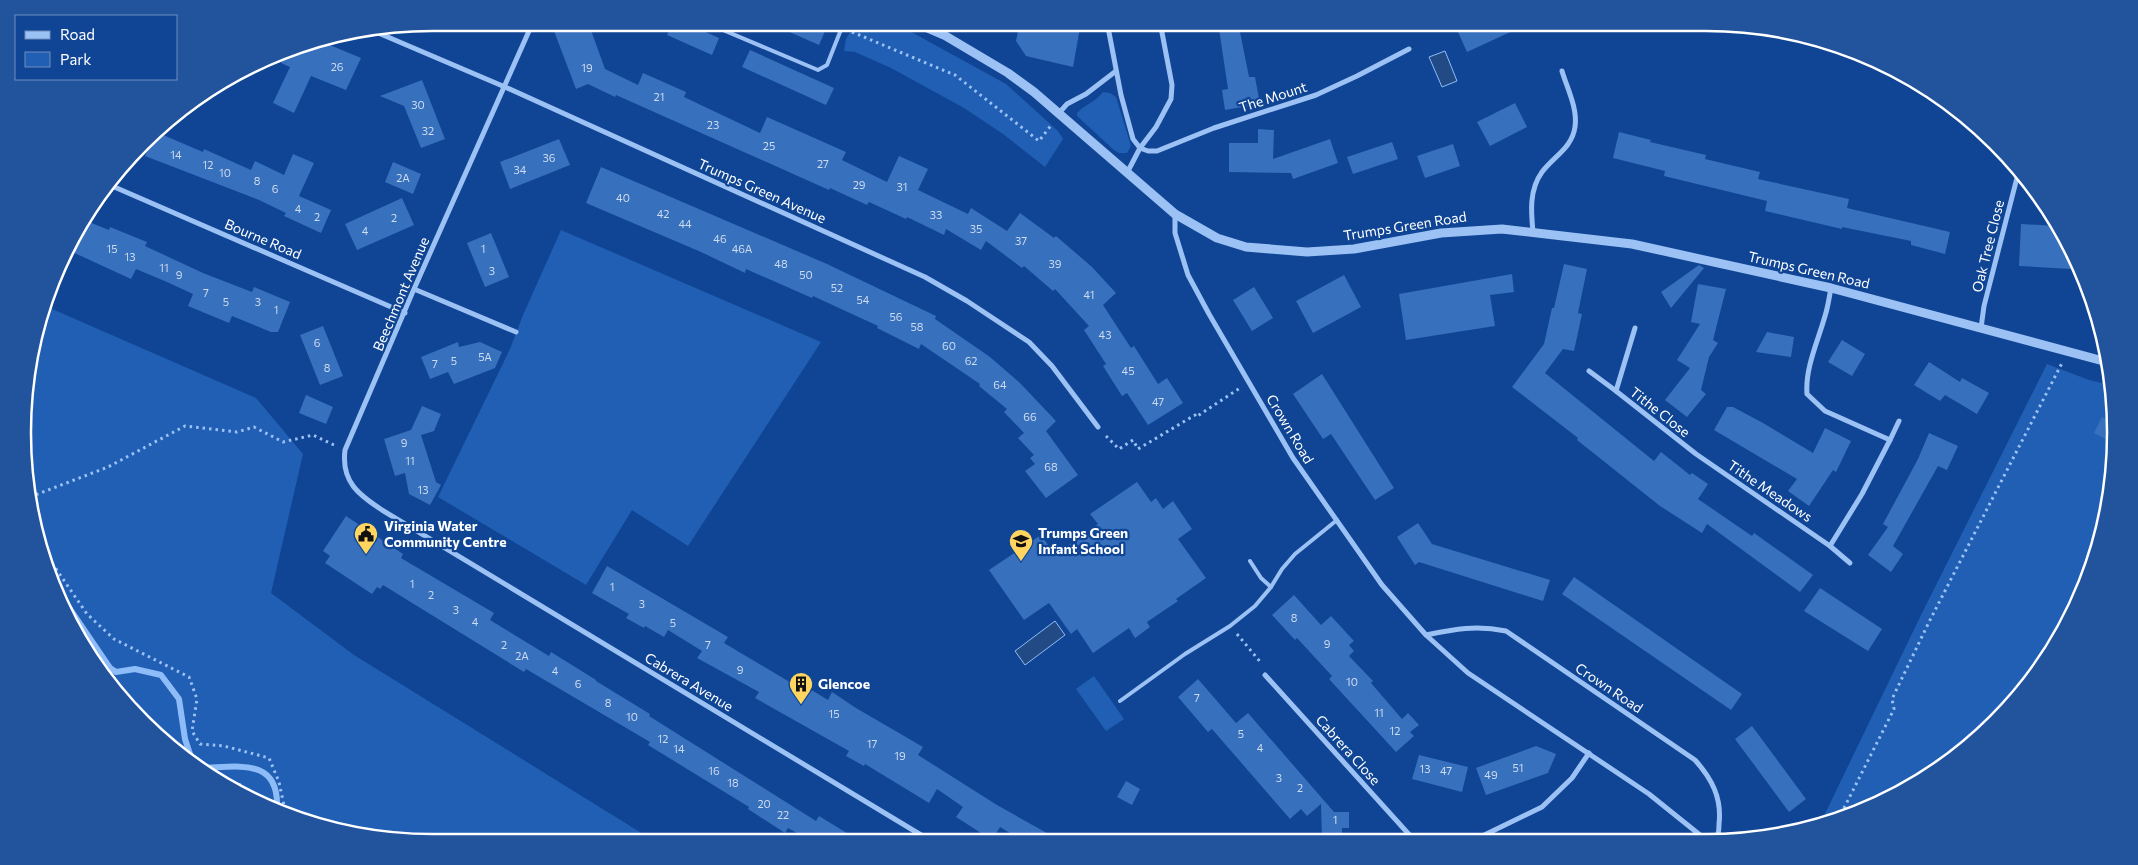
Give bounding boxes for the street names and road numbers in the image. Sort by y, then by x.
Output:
street label: The Mount [1237,77,1309,115]
street label: Trumps Green Avenue [696,155,829,226]
street label: Oak Tree Close [1968,198,2007,294]
street label: Trumps Green Road [1342,207,1468,244]
street label: Bourne Road [222,215,304,262]
street label: Beechmont Avenue [369,234,432,353]
street label: Trumps Green Road [1747,247,1872,292]
street label: Tithe Close [1627,383,1694,440]
street label: Crown Road [1263,391,1318,466]
street label: Tithe Meadows [1725,456,1816,525]
street label: Cabrera Avenue [642,649,737,715]
street label: Crown Road [1572,659,1646,716]
street label: Cabrera Close [1312,711,1384,788]

